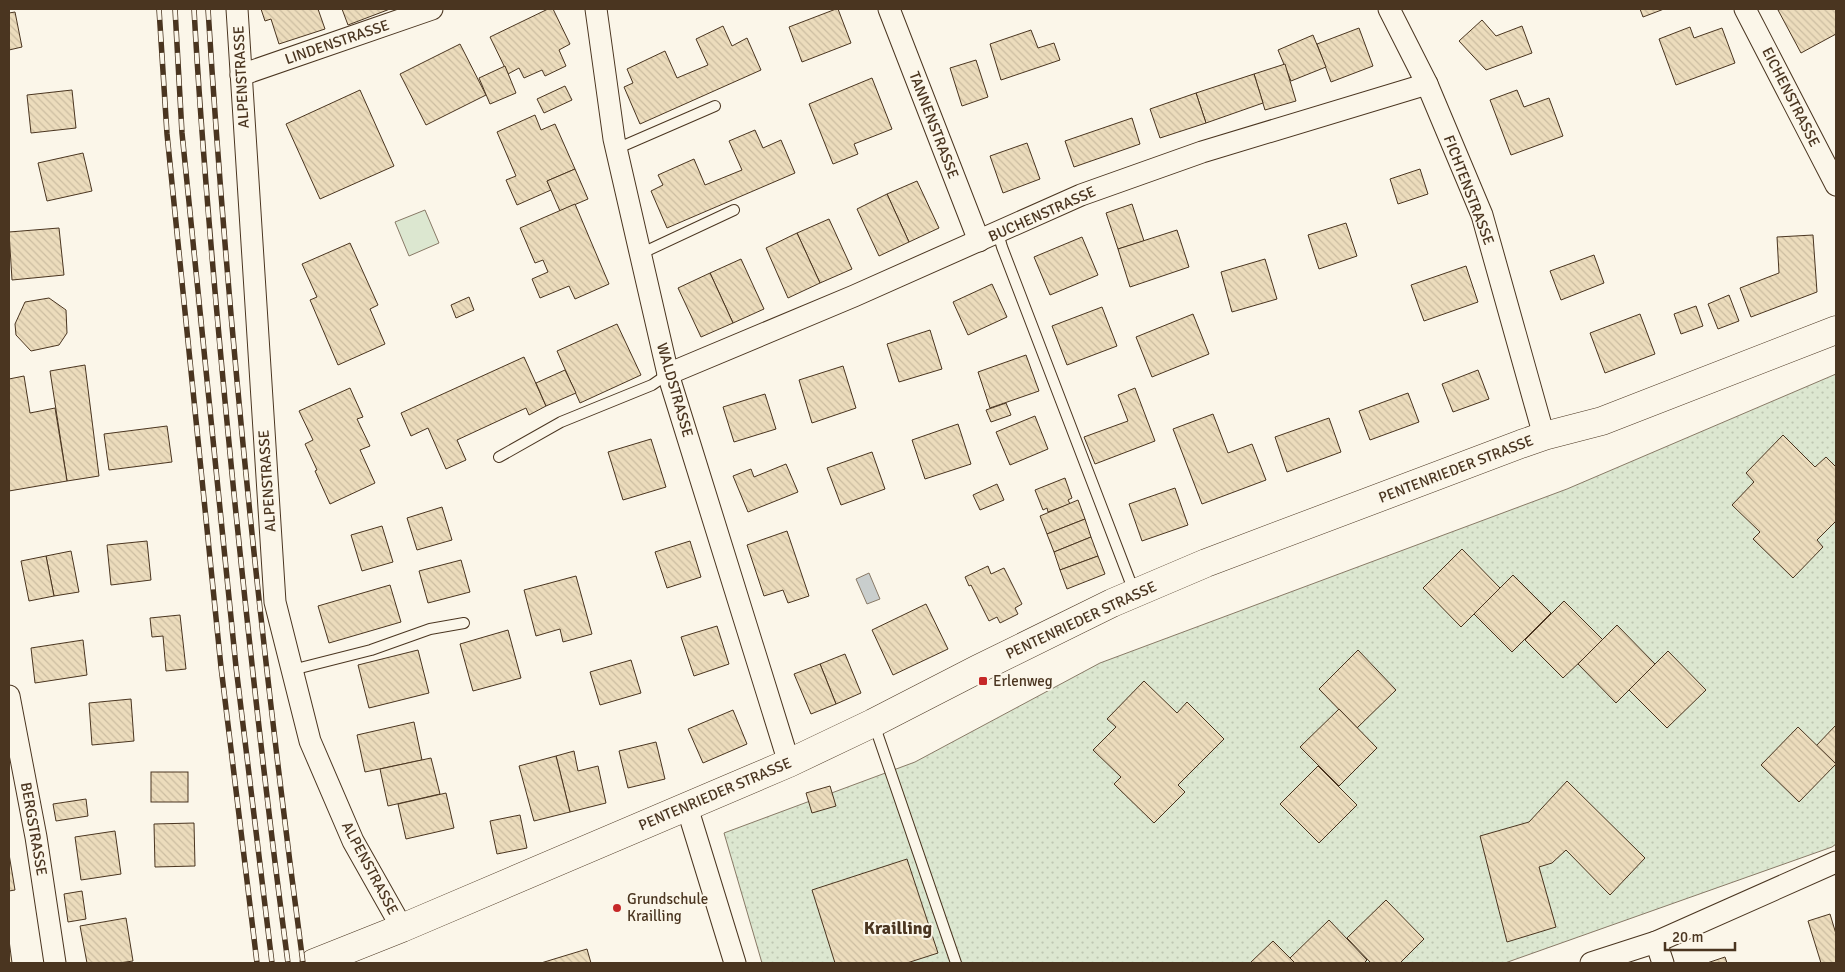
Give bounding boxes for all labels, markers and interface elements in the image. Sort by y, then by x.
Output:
street label: LINDENSTRASSE [282,16,392,68]
street label: ALPENSTRASSE [229,25,253,129]
street label: EICHENSTRASSE [1758,44,1824,150]
street label: TANNENSTRASSE [905,69,963,181]
street label: FICHTENSTRASSE [1440,133,1498,247]
street label: BUCHENSTRASSE [986,182,1098,246]
street label: WALDSTRASSE [653,341,697,439]
street label: ALPENSTRASSE [254,429,280,533]
street label: PENTENRIEDER STRASSE [1376,431,1536,507]
street label: PENTENRIEDER STRASSE [1003,577,1159,663]
place label: Erlenweg [993,672,1053,690]
marker: Erlenweg [977,675,989,687]
street label: PENTENRIEDER STRASSE [636,754,794,834]
street label: BERGSTRASSE [17,781,51,877]
street label: ALPENSTRASSE [338,818,402,918]
place label: Grundschule Krailling [627,890,708,925]
marker: Grundschule Krailling [611,902,623,914]
district label: Krailling [864,917,933,939]
scale bar [1665,920,1735,952]
text: 20 m [1672,928,1703,946]

